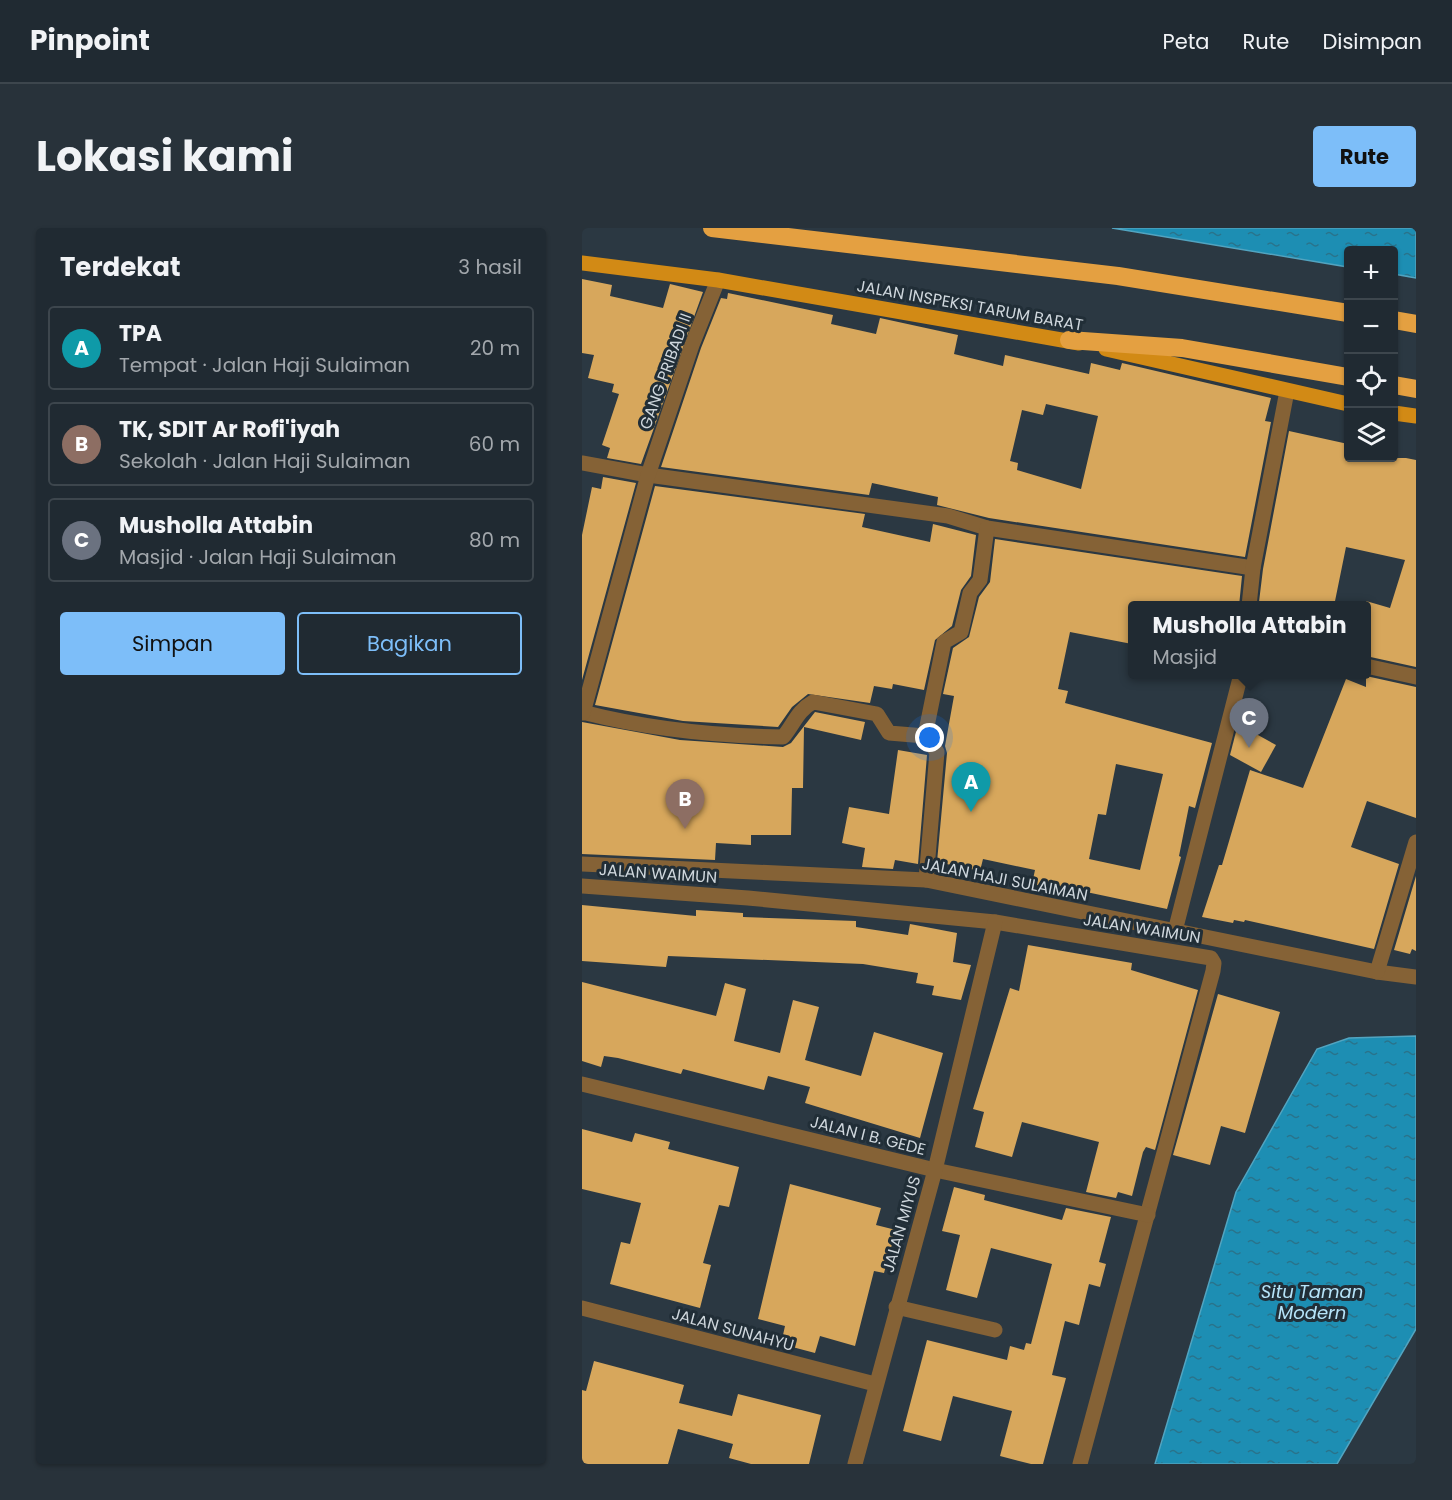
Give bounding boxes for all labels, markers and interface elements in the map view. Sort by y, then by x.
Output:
text: Pinpoint [30,21,150,60]
text: Peta [1162,27,1210,56]
text: Rute [1243,27,1289,56]
text: Disimpan [1322,27,1422,56]
button: Rute [1313,126,1416,187]
text: Lokasi kami [36,127,293,186]
map controls [1344,246,1398,462]
button: + [1344,246,1398,300]
text: Terdekat [60,249,180,285]
text: 3 hasil [458,253,522,281]
street label: JALAN INSPEKSI TARUM BARAT [855,274,1085,337]
button: − [1344,300,1398,354]
street label: GANG PRIBADI II [634,310,697,432]
text: TPA [119,318,162,349]
text: A [74,334,89,362]
text: 20 m [470,334,520,362]
text: Tempat · Jalan Haji Sulaiman [119,351,410,379]
button: locate [1344,354,1398,408]
button: layers [1344,408,1398,462]
text: TK, SDIT Ar Rofi'iyah [119,414,340,445]
text: B [75,430,88,458]
text: 60 m [469,430,520,458]
text: Sekolah · Jalan Haji Sulaiman [119,447,411,475]
text: Musholla Attabin [119,510,313,541]
text: C [74,526,89,554]
text: 80 m [469,526,520,554]
text: Masjid · Jalan Haji Sulaiman [119,543,397,571]
popup [1128,601,1371,679]
text: Musholla Attabin [1153,610,1347,641]
button: Simpan [60,612,285,675]
button: Bagikan [297,612,522,675]
text: Masjid [1153,643,1217,671]
pin: C [1230,698,1268,748]
your location [915,723,944,752]
pin: A [952,762,990,812]
pin: B [666,780,704,829]
street label: JALAN HAJI SULAIMAN [920,852,1090,907]
street label: JALAN WAIMUN [598,858,718,889]
street label: JALAN WAIMUN [1082,908,1202,949]
street label: JALAN I B. GEDE [808,1110,928,1161]
street label: JALAN MIYUS [877,1173,926,1275]
water label: Situ Taman Modern [1261,1279,1363,1325]
street label: JALAN SUNAHYU [669,1302,797,1357]

